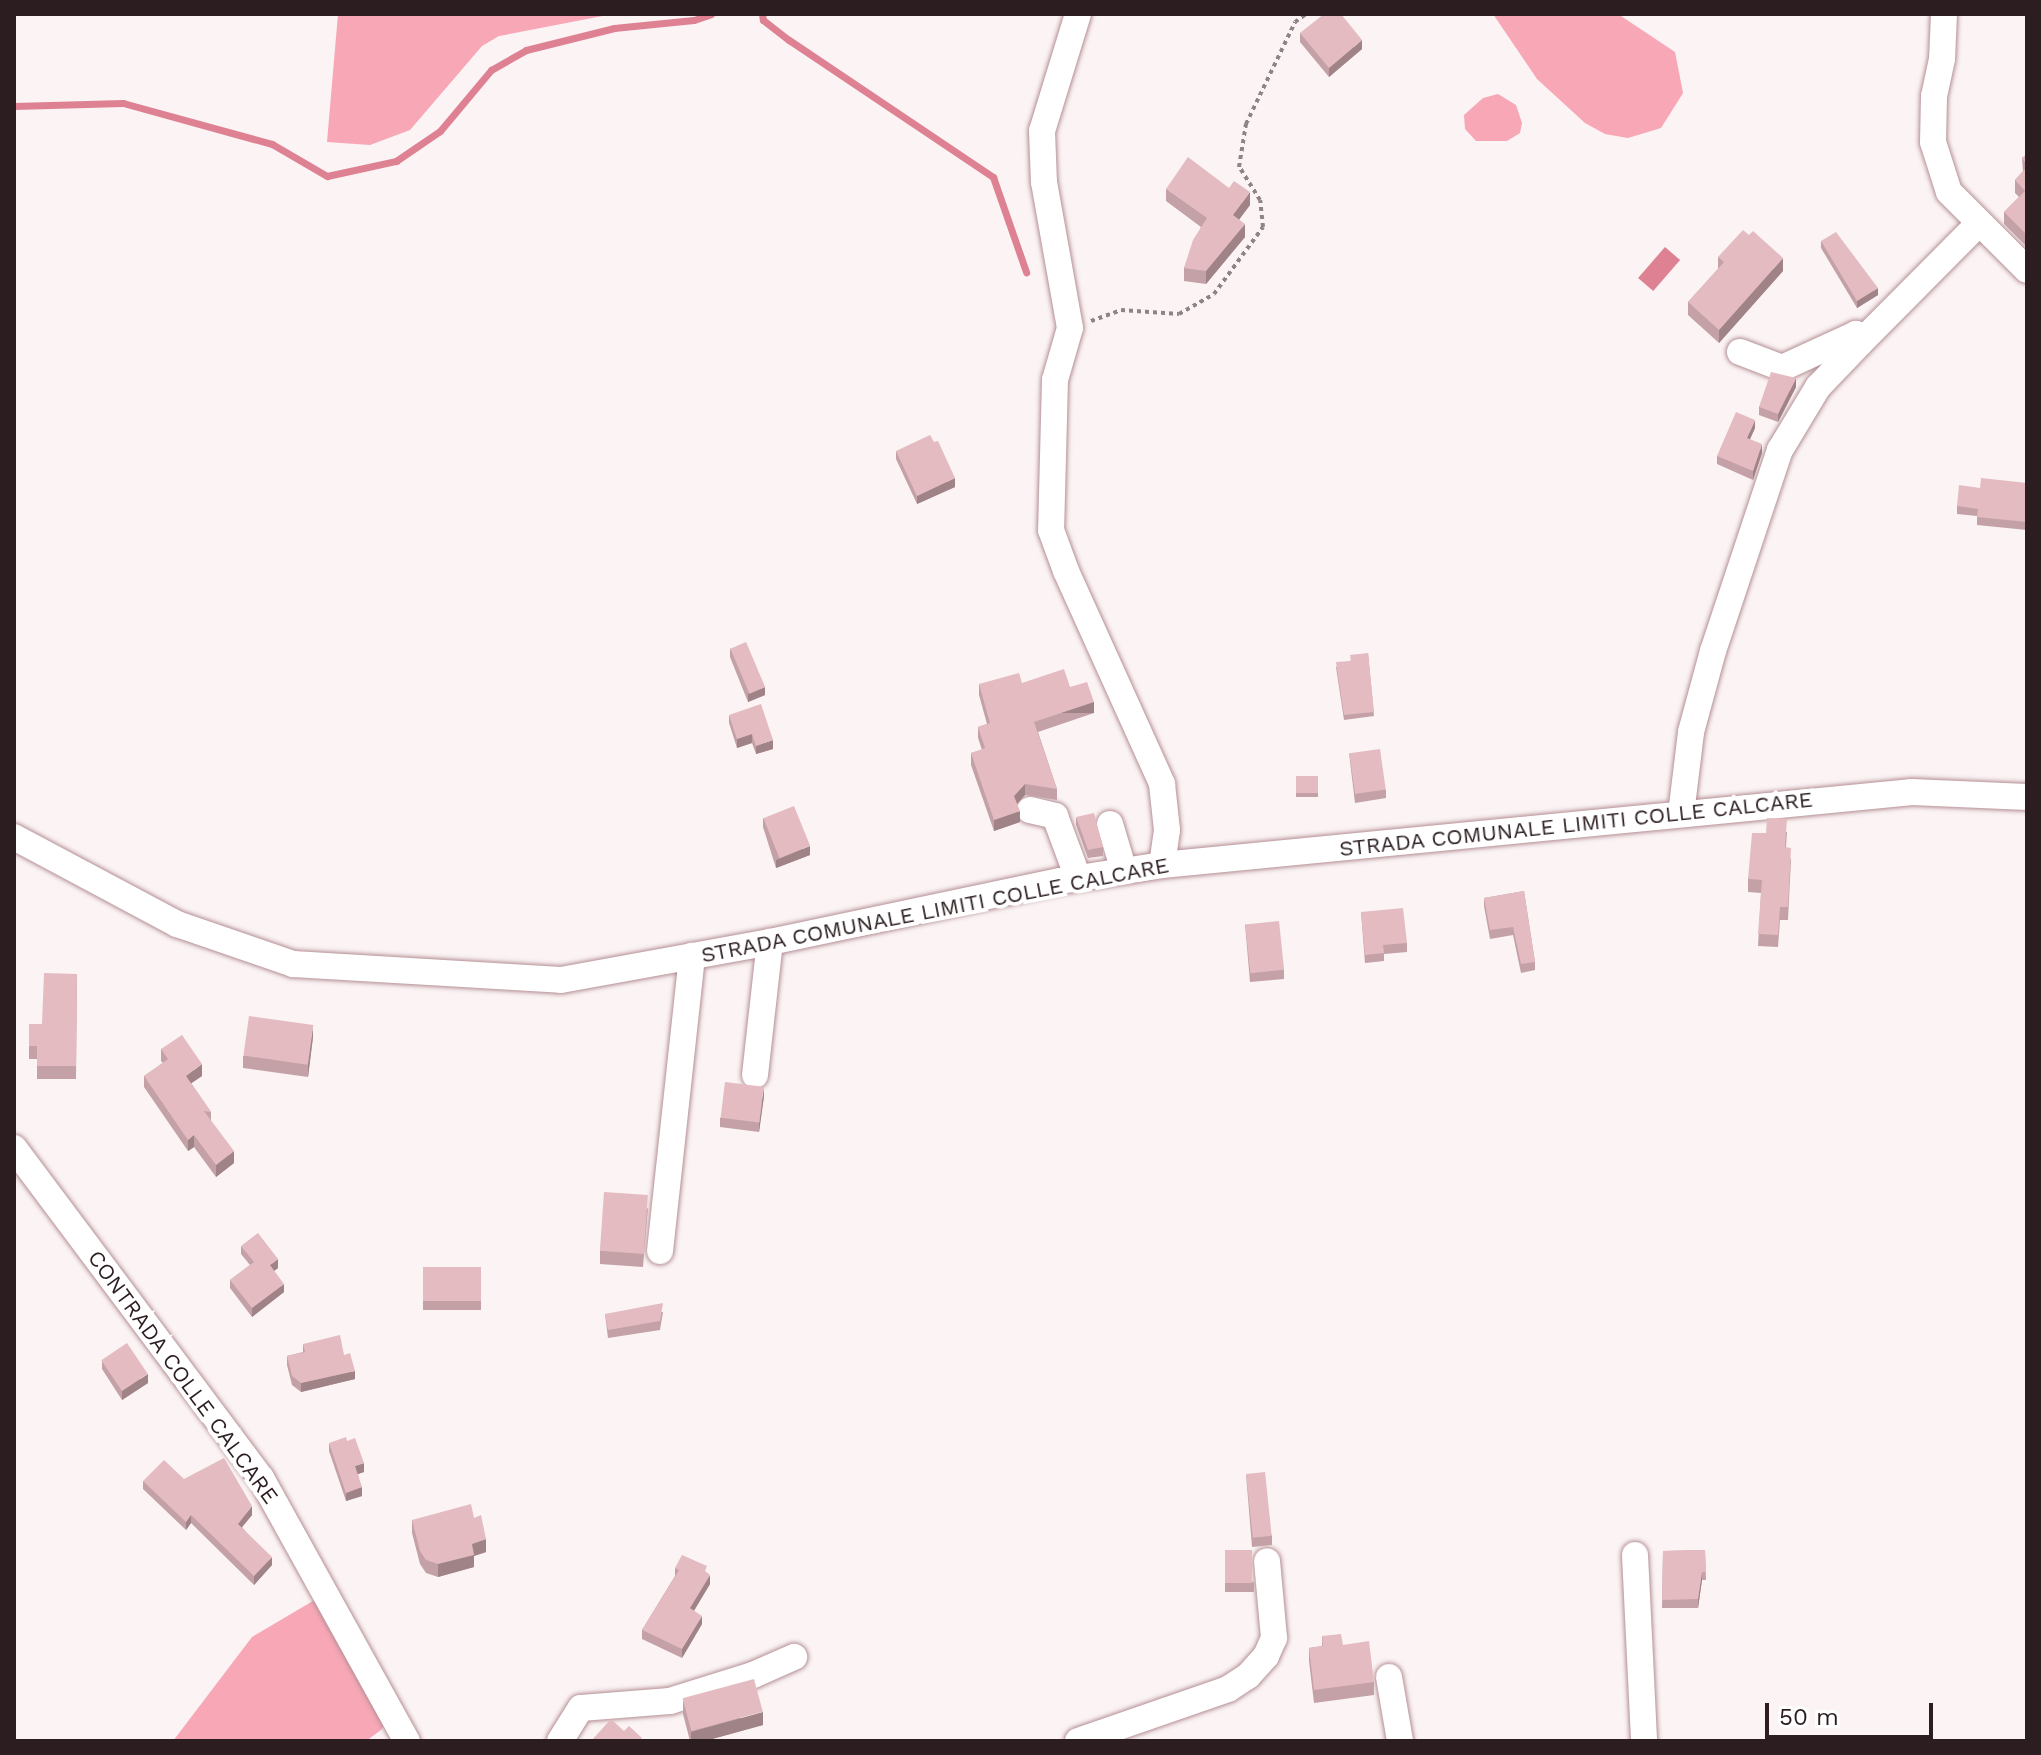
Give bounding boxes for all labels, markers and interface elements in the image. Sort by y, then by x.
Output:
street label: STRADA COMUNALE LIMITI COLLE CALCARE [1338,786,1814,862]
street label: STRADA COMUNALE LIMITI COLLE CALCARE [698,852,1172,968]
street label: CONTRADA COLLE CALCARE [82,1245,284,1509]
scale bar [1769,1687,1937,1737]
text: 50 m [1779,1703,1839,1731]

